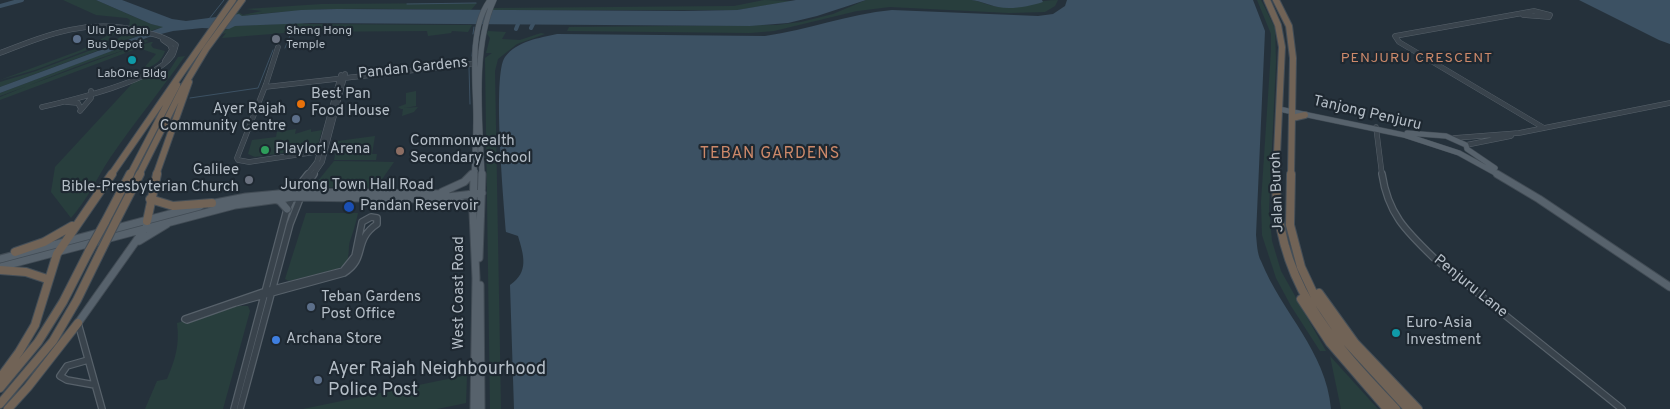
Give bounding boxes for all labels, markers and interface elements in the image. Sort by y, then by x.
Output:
place label: Ulu Pandan Bus Depot [87,25,149,53]
place label: Sheng Hong Temple [286,25,352,53]
marker: Ulu Pandan Bus Depot [71,33,83,45]
marker: Sheng Hong Temple [270,33,282,45]
district label: PENJURU CRESCENT [1339,51,1495,67]
marker: LabOne Bldg [126,54,138,66]
street label: Pandan Gardens [357,54,469,84]
place label: LabOne Bldg [97,68,167,82]
place label: Best Pan Food House [311,86,390,121]
street label: Tanjong Penjuru [1311,93,1423,135]
marker: Best Pan Food House [295,98,307,110]
place label: Ayer Rajah Community Centre [160,101,286,136]
marker: Ayer Rajah Community Centre [290,113,302,125]
place label: Commonwealth Secondary School [410,133,531,168]
place label: Playlor! Arena [275,141,370,159]
marker: Playlor! Arena [259,144,271,156]
marker: Commonwealth Secondary School [394,145,406,157]
district label: TEBAN GARDENS [698,145,842,165]
street label: Jalan Buroh [1268,151,1288,233]
place label: Galilee Bible-Presbyterian Church [61,162,239,197]
marker: Galilee Bible-Presbyterian Church [243,174,255,186]
street label: Jurong Town Hall Road [280,177,434,195]
place label: Pandan Reservoir [360,198,479,216]
marker: Pandan Reservoir [342,200,356,214]
street label: West Coast Road [451,236,469,350]
street label: Penjuru Lane [1429,252,1511,322]
place label: Teban Gardens Post Office [321,289,421,324]
marker: Teban Gardens Post Office [305,301,317,313]
place label: Euro-Asia Investment [1406,315,1481,350]
marker: Euro-Asia Investment [1390,327,1402,339]
place label: Archana Store [286,331,382,349]
marker: Archana Store [270,334,282,346]
place label: Ayer Rajah Neighbourhood Police Post [328,359,546,402]
marker: Ayer Rajah Neighbourhood Police Post [312,374,324,386]

